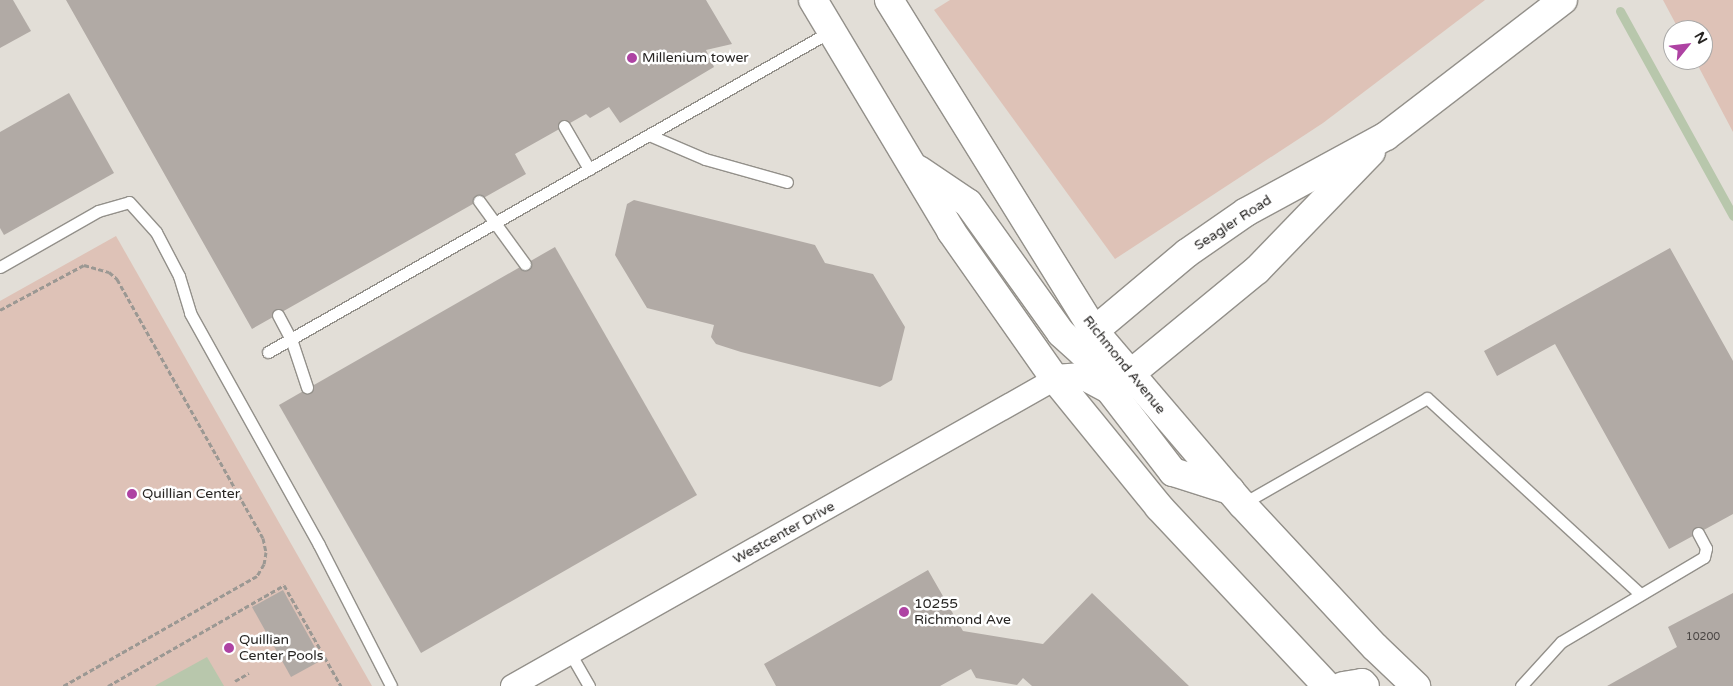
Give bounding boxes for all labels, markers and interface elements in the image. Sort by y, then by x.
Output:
north arrow [1663,20,1713,70]
text: N [1691,29,1711,47]
place label: Millenium tower [642,50,749,66]
marker: Millenium tower [626,52,638,64]
street label: Seagler Road [1191,192,1275,254]
street label: Richmond Avenue [1079,312,1169,418]
place label: Quillian Center [142,486,240,502]
marker: Quillian Center [126,488,138,500]
street label: Westcenter Drive [730,498,838,568]
place label: 10255 Richmond Ave [914,596,1011,628]
marker: 10255 Richmond Ave [898,606,910,618]
house number: 10200 [1686,630,1720,644]
place label: Quillian Center Pools [239,632,323,664]
marker: Quillian Center Pools [223,642,235,654]

